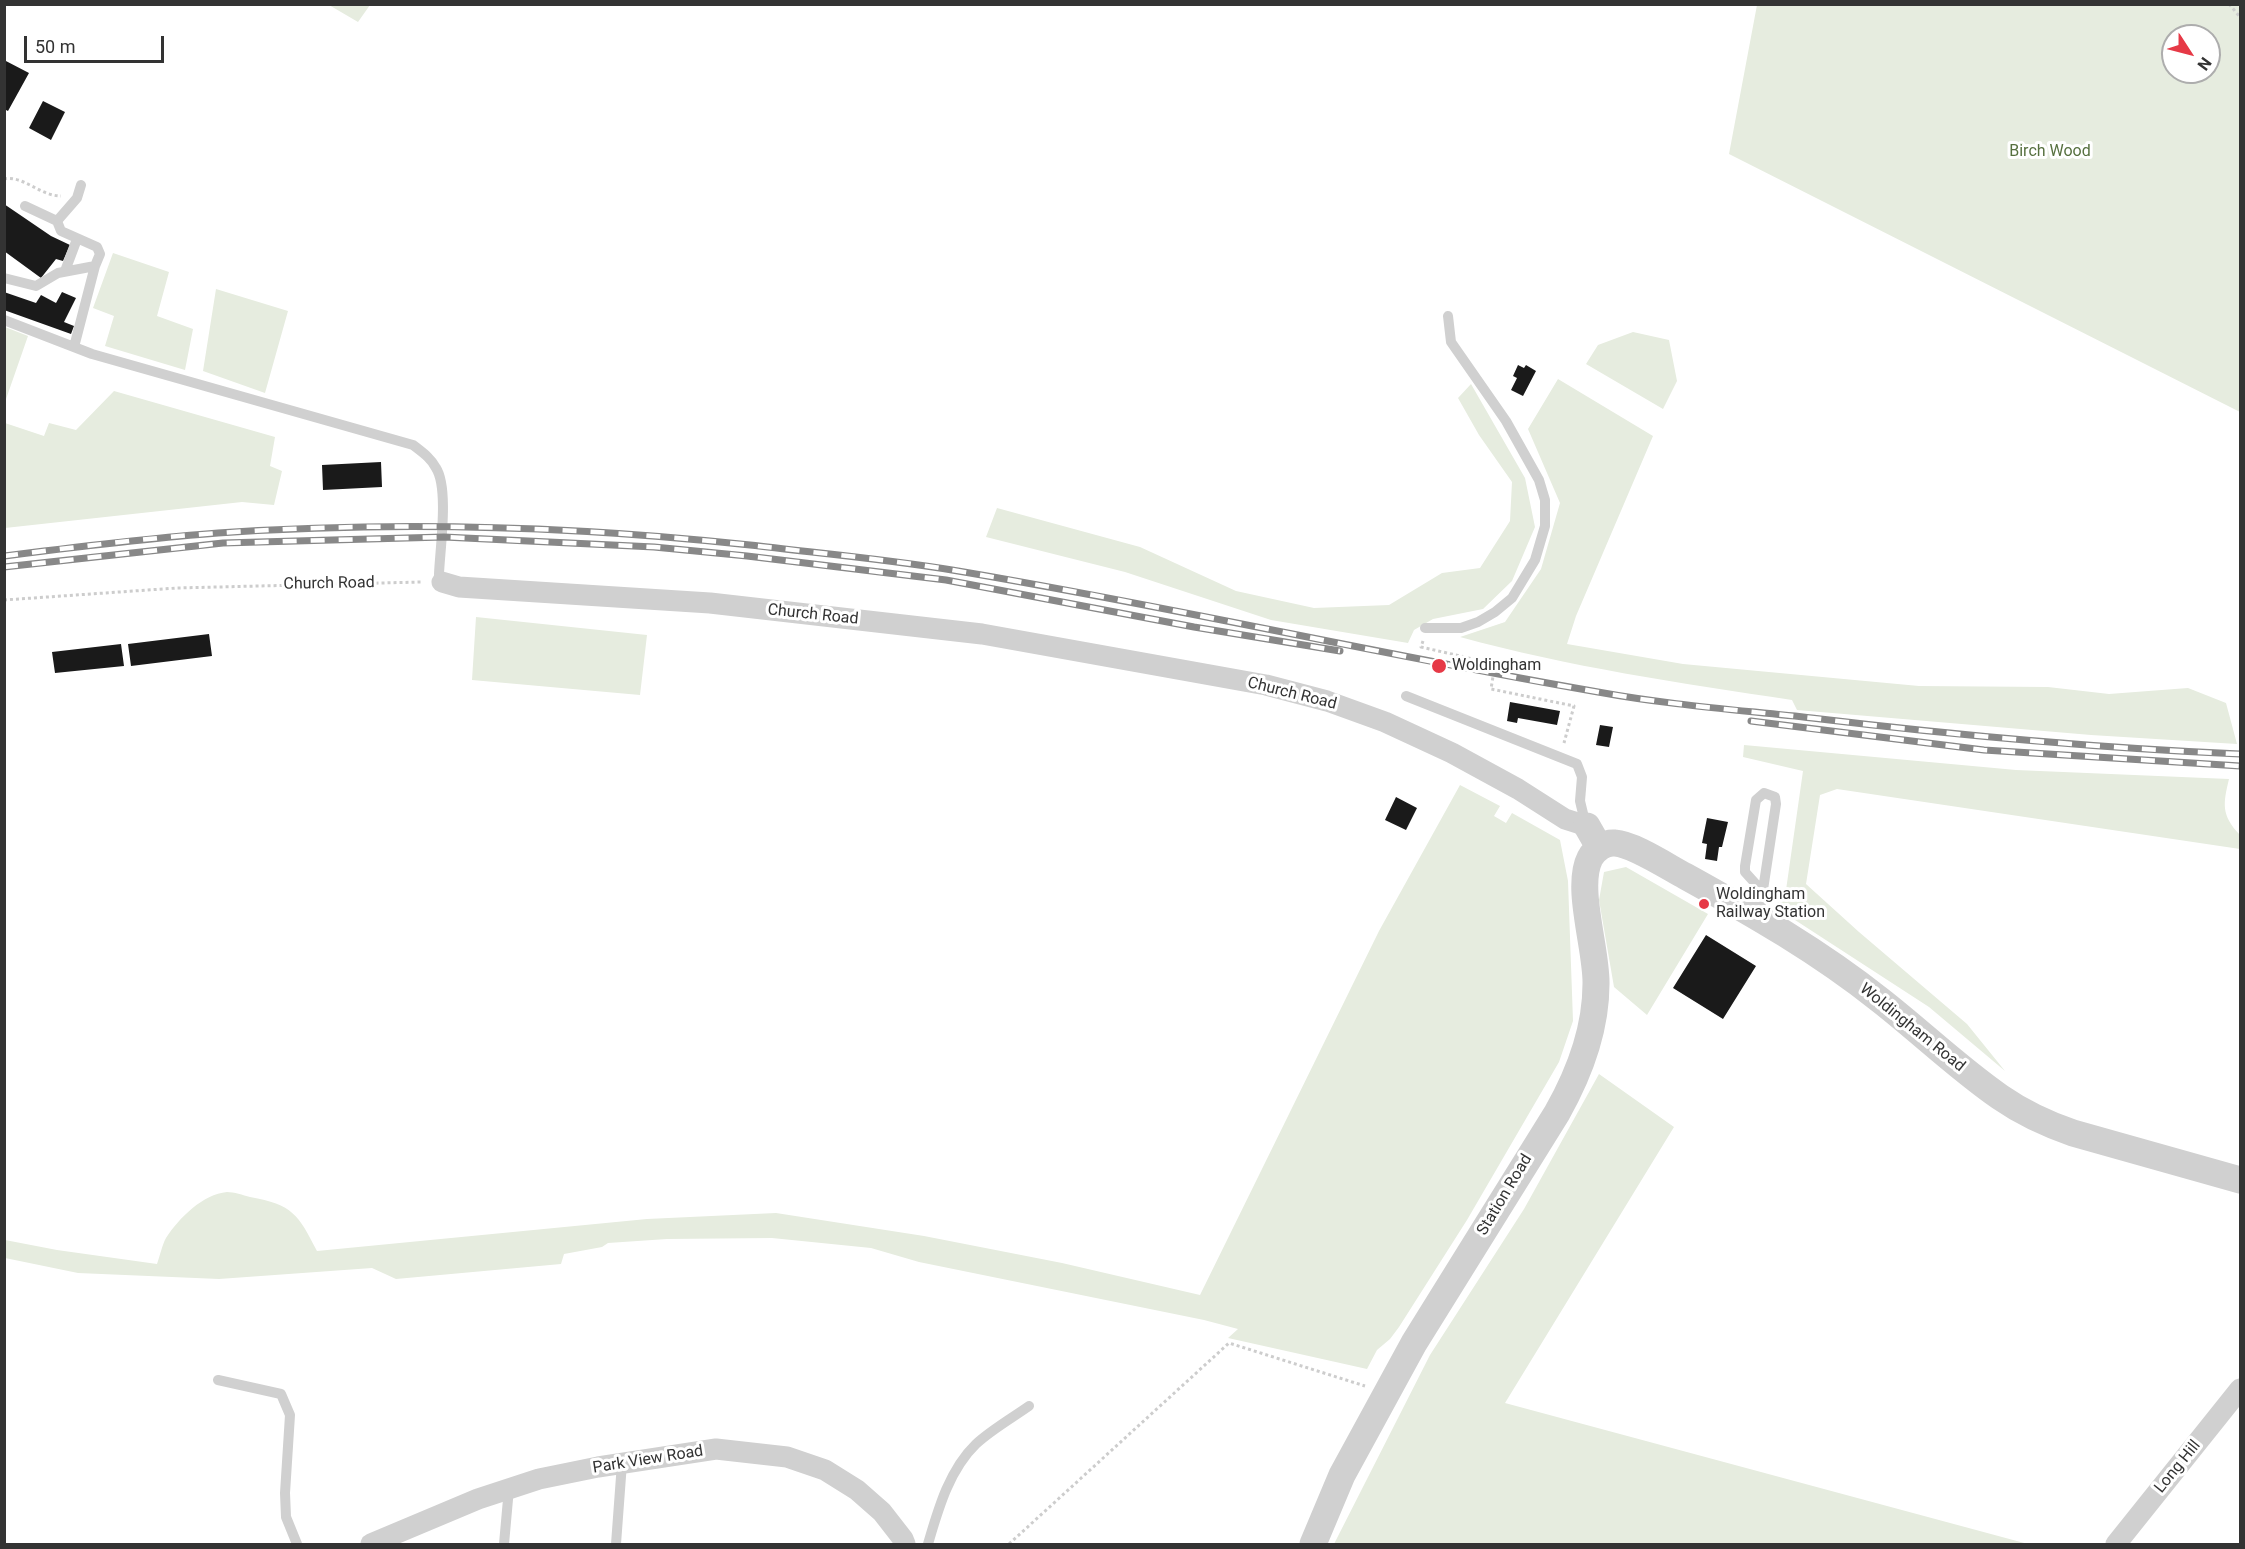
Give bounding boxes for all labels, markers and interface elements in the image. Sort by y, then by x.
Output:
scale bar [27,24,166,62]
north arrow [2161,24,2221,84]
text: 50 m [35,36,75,57]
text: N [2193,54,2215,74]
park label: Birch Wood [2009,142,2091,162]
street label: Church Road [283,574,375,594]
street label: Church Road [767,601,859,629]
place label: Woldingham [1452,656,1541,676]
marker: Woldingham [1430,657,1448,675]
street label: Church Road [1245,674,1339,714]
place label: Woldingham Railway Station [1716,885,1825,923]
marker: Woldingham Railway Station [1697,897,1711,911]
street label: Woldingham Road [1855,980,1969,1076]
street label: Station Road [1473,1151,1537,1239]
street label: Long Hill [2151,1437,2205,1497]
street label: Park View Road [591,1442,705,1478]

